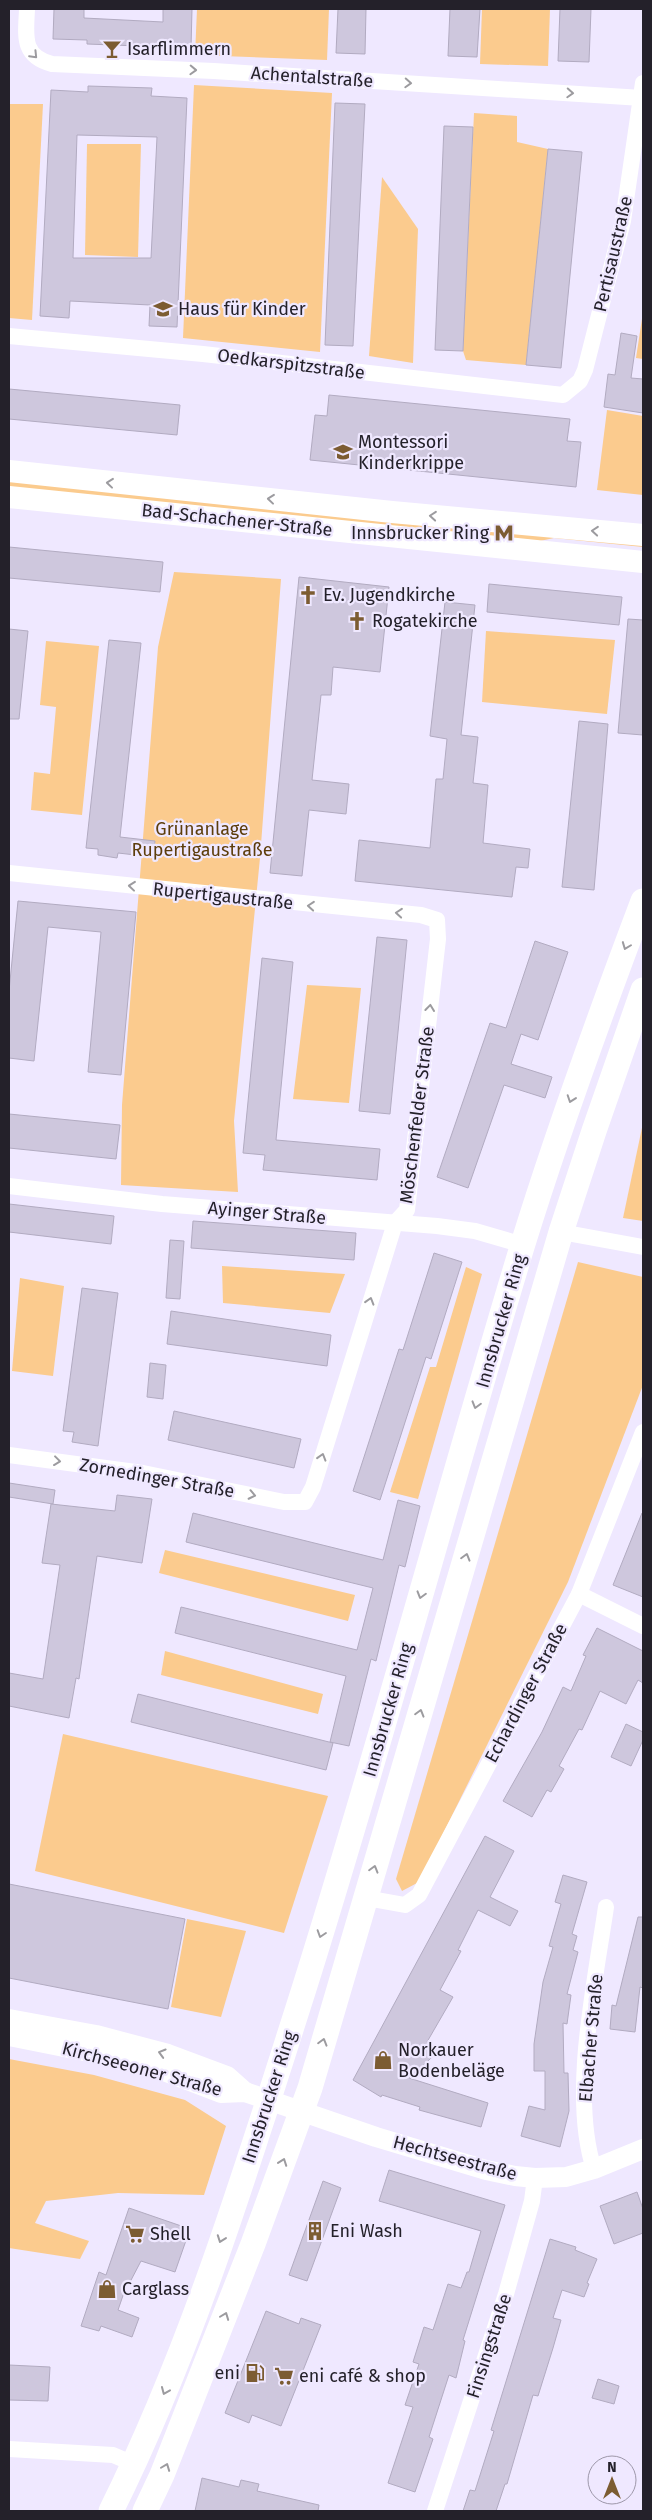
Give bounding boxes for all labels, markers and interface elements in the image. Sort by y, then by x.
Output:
bar icon: Isarflimmern [101,38,123,60]
place label: Isarflimmern [127,38,231,60]
one-way arrow [29,49,38,58]
street label: Achentalstraße [250,62,374,92]
one-way arrow [190,65,198,76]
one-way arrow [404,78,412,89]
one-way arrow [567,88,575,99]
street label: Pertisaustraße [589,194,637,314]
school or university icon: Haus für Kinder [152,298,174,320]
place label: Haus für Kinder [178,298,306,320]
street label: Oedkarspitzstraße [216,344,366,384]
place label: Montessori Kinderkrippe [358,431,464,474]
school or university icon: Montessori Kinderkrippe [332,441,354,463]
one-way arrow [105,478,113,489]
one-way arrow [267,494,275,505]
street label: Bad-Schachener-Straße [140,499,334,541]
one-way arrow [429,510,437,521]
place label: Innsbrucker Ring [351,522,490,544]
metro station icon: Innsbrucker Ring [493,522,515,544]
one-way arrow [590,526,598,537]
church icon: Ev. Jugendkirche [297,584,319,606]
place label: Ev. Jugendkirche [323,584,455,606]
church icon: Rogatekirche [346,610,368,632]
place label: Rogatekirche [372,610,478,632]
park label: Grünanlage Rupertigaustraße [131,818,273,861]
street label: Rupertigaustraße [152,878,294,914]
one-way arrow [128,881,136,892]
one-way arrow [307,900,315,911]
one-way arrow [394,908,402,919]
one-way arrow [622,942,632,950]
one-way arrow [424,1004,435,1012]
street label: Möschenfelder Straße [395,1025,439,1205]
one-way arrow [567,1095,577,1103]
street label: Ayinger Straße [207,1197,327,1229]
street label: Innsbrucker Ring [471,1251,531,1390]
one-way arrow [365,1298,375,1306]
one-way arrow [472,1400,482,1409]
one-way arrow [317,1453,327,1461]
street label: Zornedinger Straße [78,1454,236,1502]
one-way arrow [53,1455,61,1466]
one-way arrow [247,1489,256,1500]
one-way arrow [460,1554,470,1562]
one-way arrow [417,1590,427,1598]
street label: Echardinger Straße [480,1620,572,1766]
street label: Innsbrucker Ring [358,1640,418,1779]
one-way arrow [415,1710,425,1718]
one-way arrow [369,1865,379,1874]
one-way arrow [317,1929,327,1937]
street label: Elbacher Straße [574,1973,608,2103]
street label: Innsbrucker Ring [237,2027,301,2166]
street label: Kirchseeoner Straße [60,2037,224,2101]
one-way arrow [318,2038,328,2046]
place label: Norkauer Bodenbeläge [398,2039,505,2082]
one-way arrow [159,2049,167,2059]
shop icon: Norkauer Bodenbeläge [372,2049,394,2071]
street label: Hechtseestraße [391,2131,519,2185]
one-way arrow [277,2158,287,2167]
building icon: Eni Wash [304,2220,326,2242]
place label: Eni Wash [330,2220,403,2242]
supermarket icon: Shell [124,2223,146,2245]
place label: Shell [150,2223,191,2245]
one-way arrow [217,2234,227,2242]
shop icon: Carglass [96,2278,118,2300]
place label: Carglass [122,2278,189,2300]
street label: Finsingstraße [462,2291,516,2401]
one-way arrow [219,2312,229,2320]
place label: eni [215,2362,240,2384]
fuel station icon: eni [244,2362,266,2384]
supermarket icon: eni café & shop [273,2365,295,2387]
place label: eni café & shop [299,2365,426,2387]
one-way arrow [160,2386,171,2395]
north arrow [587,2455,637,2505]
text: N [607,2459,617,2476]
one-way arrow [159,2463,170,2472]

